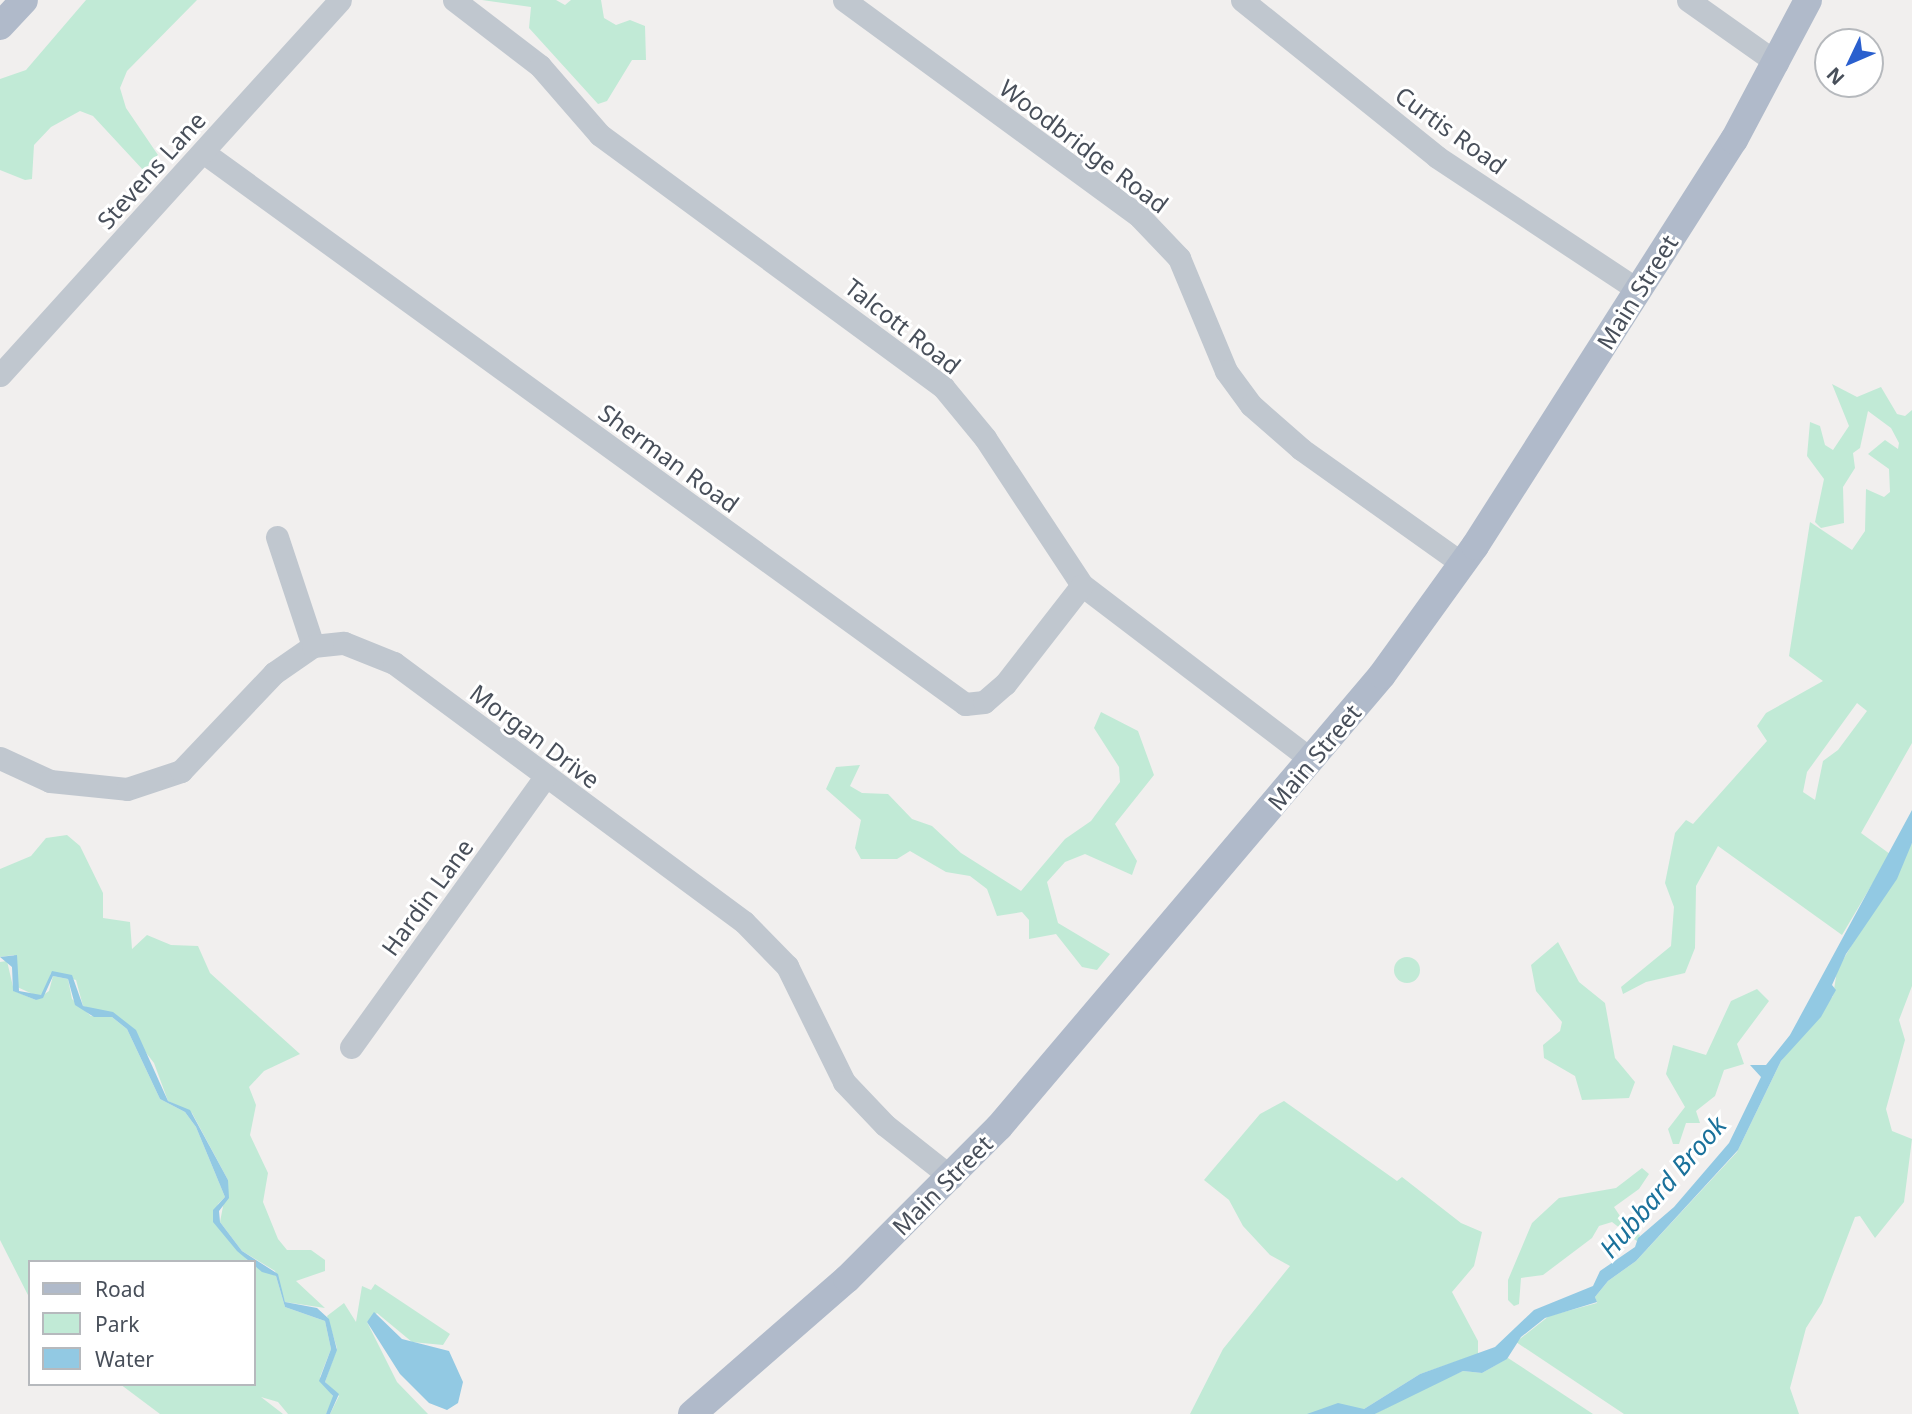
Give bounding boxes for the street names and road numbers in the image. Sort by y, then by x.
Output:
street label: Woodbridge Road [994,73,1174,219]
street label: Curtis Road [1390,80,1512,180]
street label: Stevens Lane [91,106,211,234]
street label: Main Street [1590,229,1684,355]
street label: Talcott Road [840,272,966,380]
street label: Sherman Road [593,398,745,518]
street label: Morgan Drive [465,678,605,794]
street label: Main Street [1261,698,1367,816]
street label: Hardin Lane [375,833,479,961]
street label: Main Street [886,1129,998,1241]

